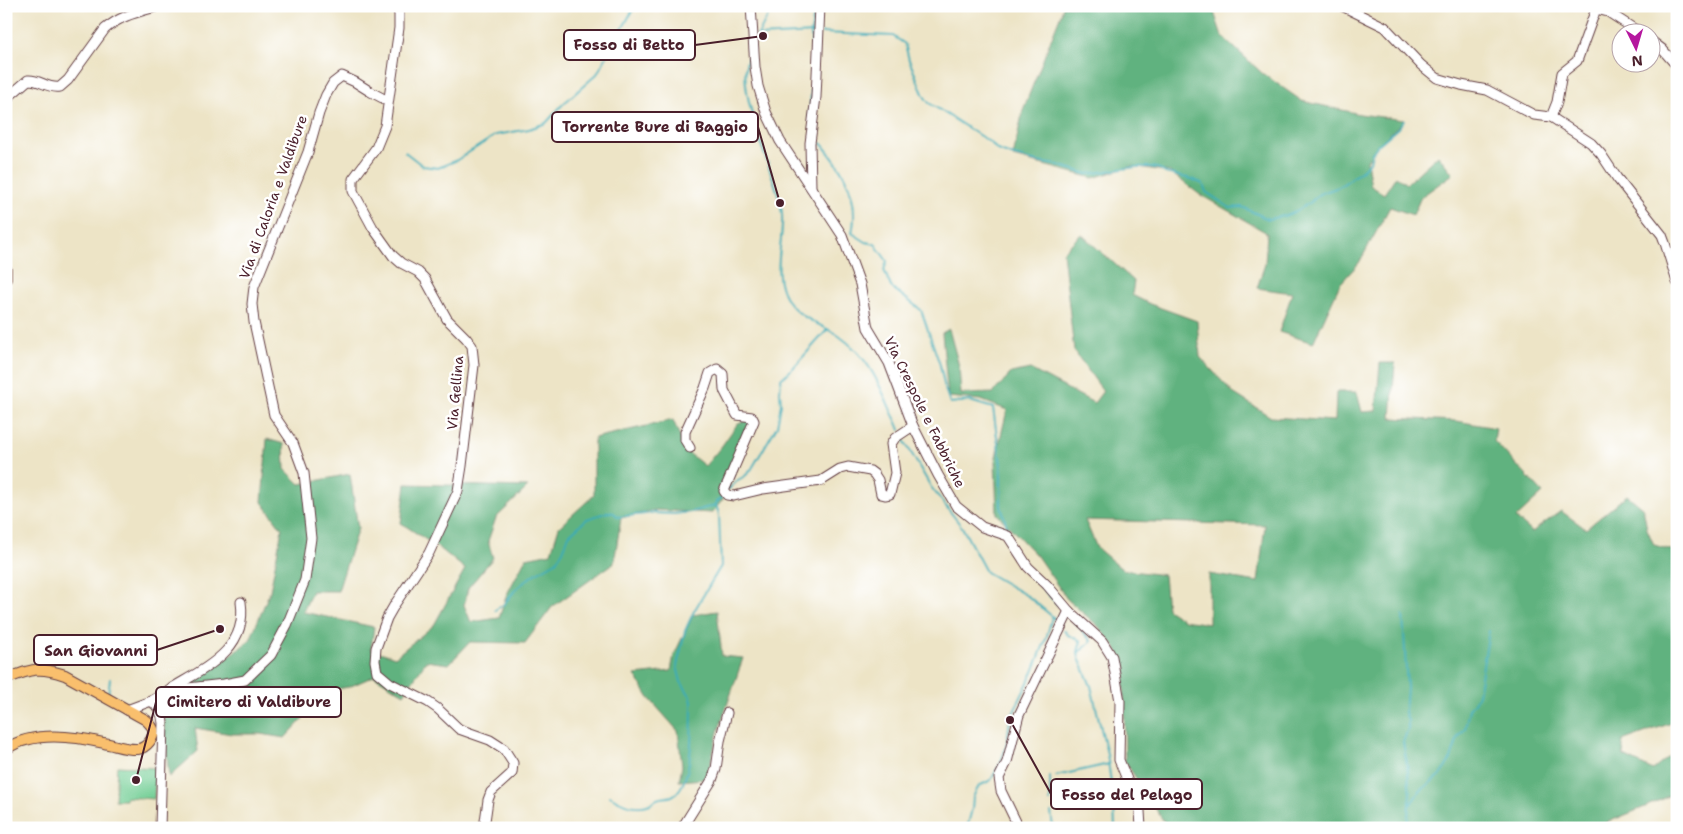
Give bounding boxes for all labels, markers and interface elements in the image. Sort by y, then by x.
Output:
north arrow [1610,22,1660,72]
callout: Fosso di Betto [564,30,695,60]
text: Fosso di Betto [573,35,685,55]
text: N [1631,52,1643,70]
street label: Via di Caloria e Valdibure [235,112,311,281]
callout: Torrente Bure di Baggio [552,112,758,142]
text: Torrente Bure di Baggio [562,117,748,137]
street label: Via Crespole e Fabbriche [880,333,970,491]
street label: Via Gellina [443,355,467,431]
callout: San Giovanni [34,635,157,665]
text: San Giovanni [44,641,148,661]
callout: Cimitero di Valdibure [156,687,341,717]
text: Cimitero di Valdibure [167,692,331,712]
callout: Fosso del Pelago [1051,779,1202,809]
text: Fosso del Pelago [1062,785,1193,805]

